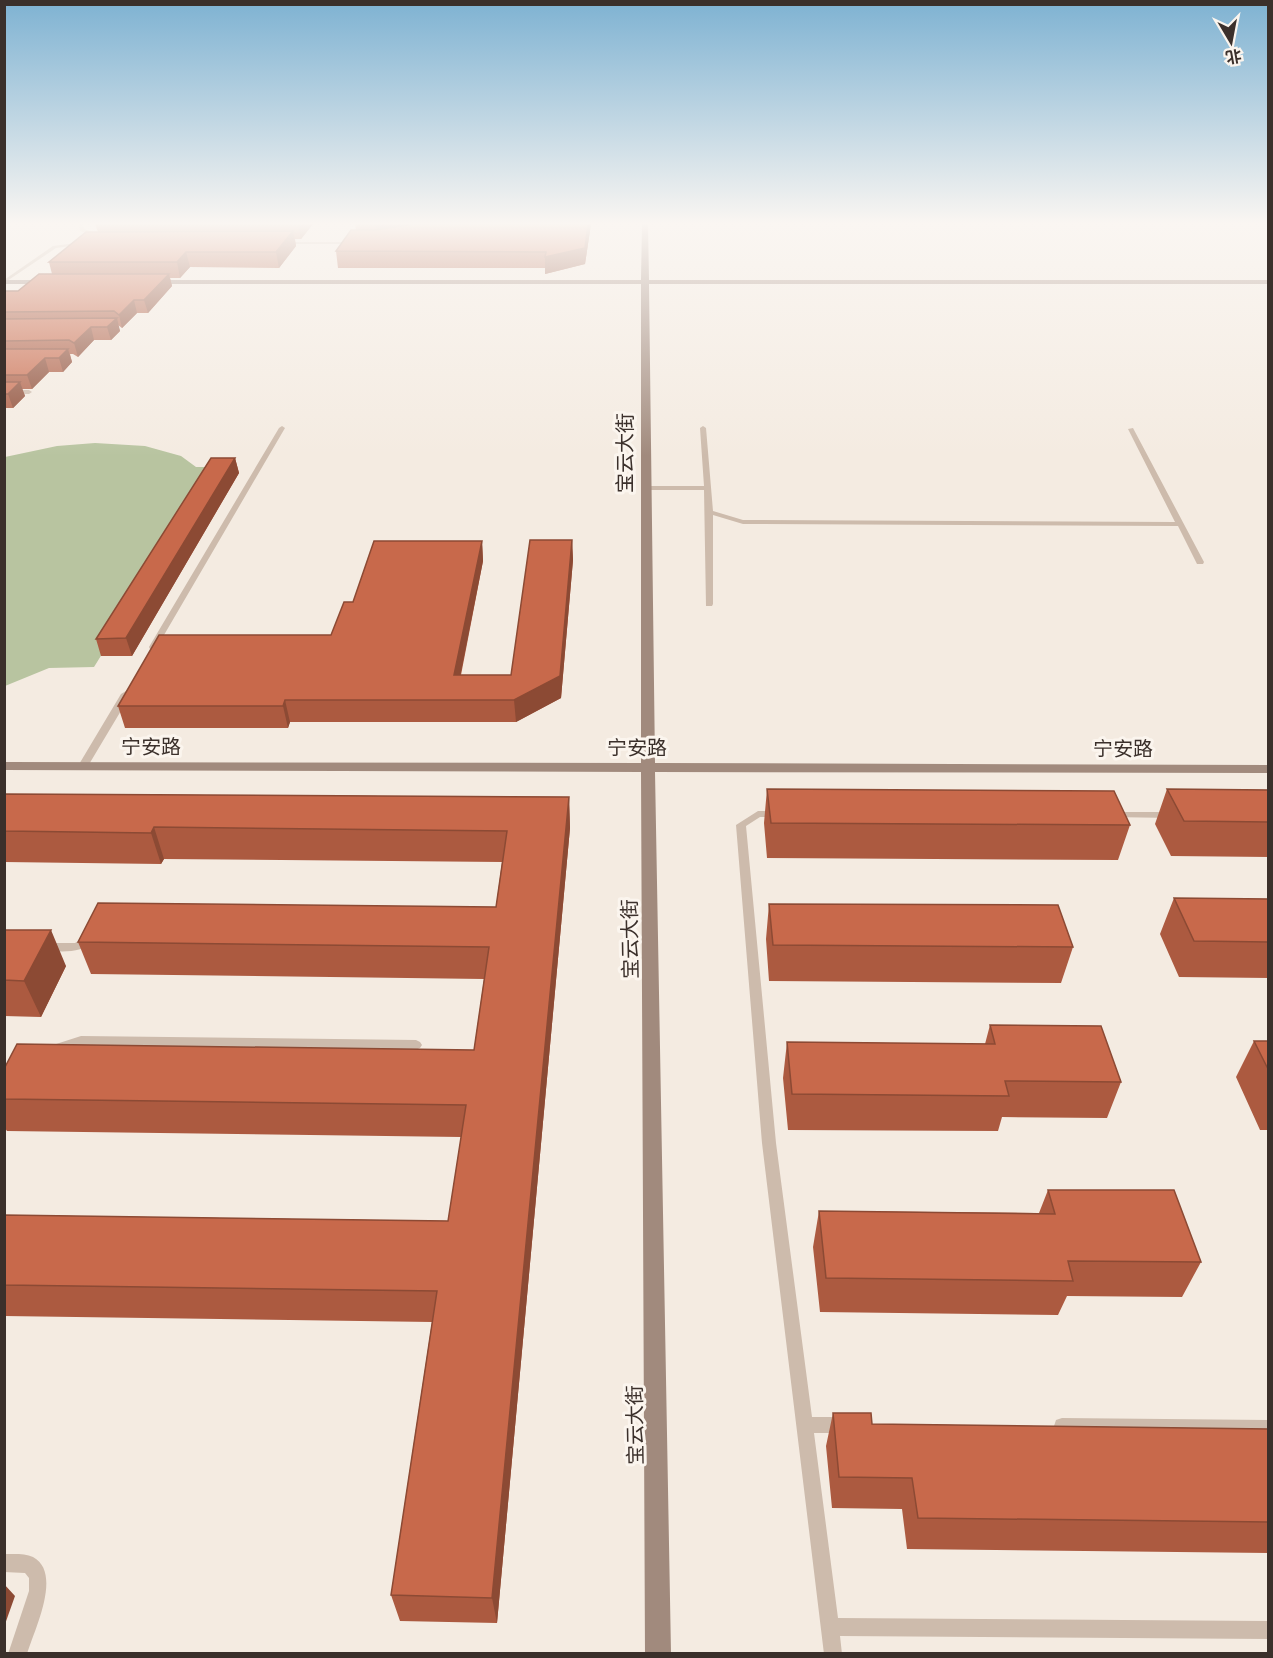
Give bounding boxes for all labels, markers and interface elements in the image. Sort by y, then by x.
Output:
north arrow [1201,12,1261,72]
text: 北 [1224,44,1243,69]
street label: 宝云大街 [611,413,639,493]
street label: 宁安路 [121,733,181,761]
street label: 宁安路 [607,734,667,762]
street label: 宁安路 [1093,735,1153,763]
street label: 宝云大街 [615,899,645,979]
street label: 宝云大街 [620,1385,650,1465]

